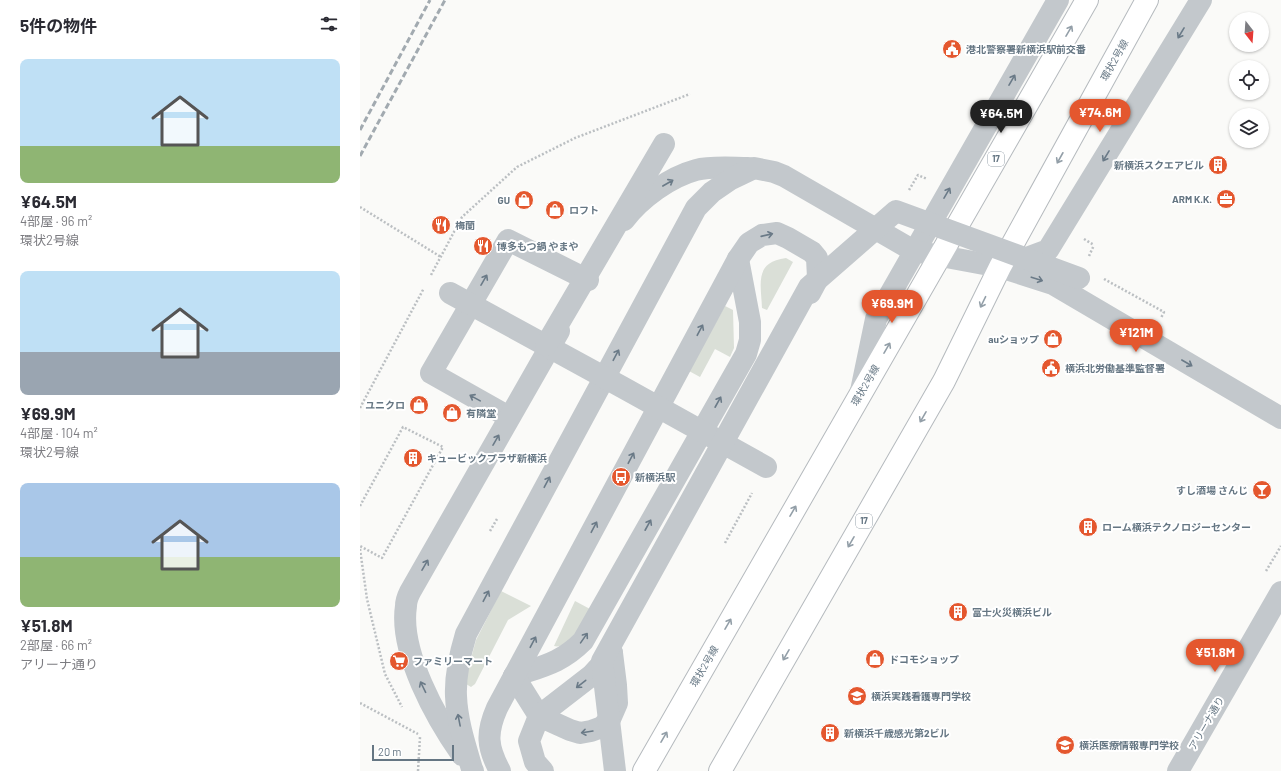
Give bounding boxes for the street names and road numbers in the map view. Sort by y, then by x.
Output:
street label: 環状2号線 [1098,37,1130,83]
road number: 17 [988,152,1004,166]
street label: 環状2号線 [848,362,882,408]
road number: 17 [856,514,872,528]
street label: 環状2号線 [687,643,721,689]
street label: アリーナ通り [1186,694,1226,752]

